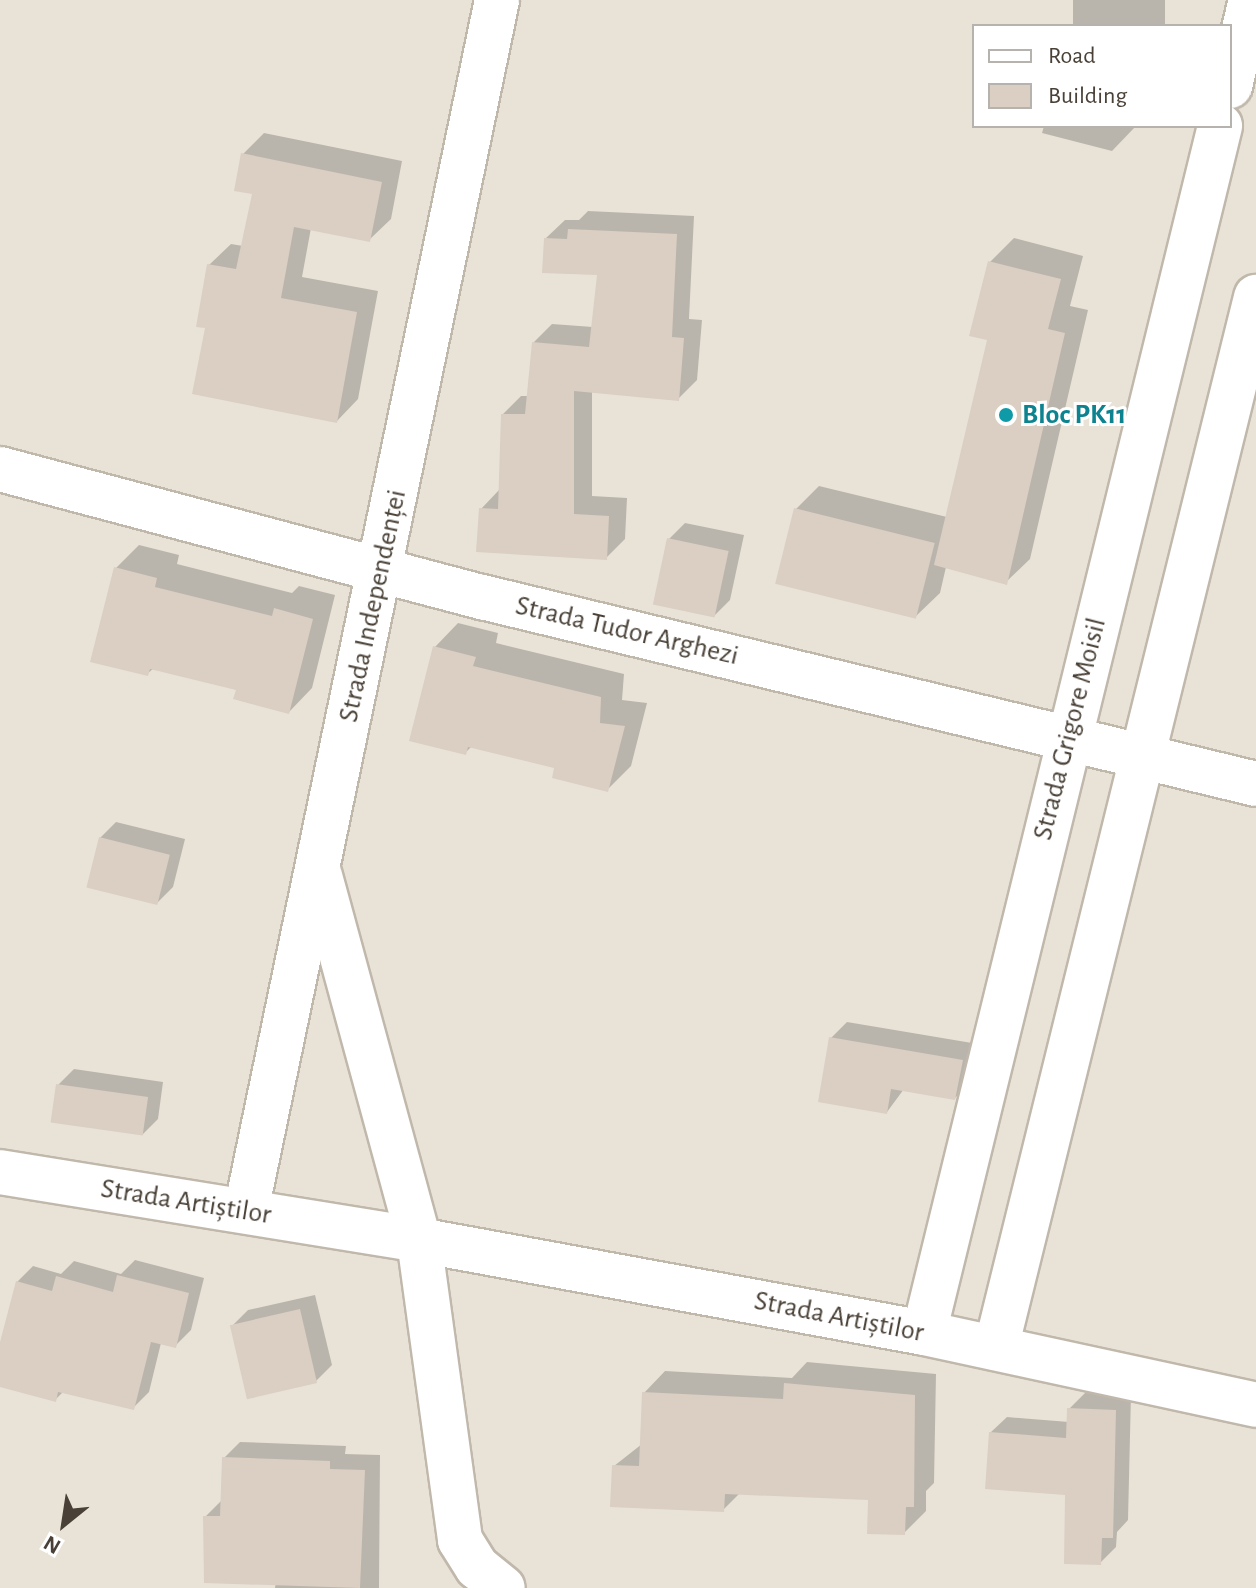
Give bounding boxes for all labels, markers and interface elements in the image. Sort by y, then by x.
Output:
legend [972,24,1232,128]
text: Road [1048,44,1096,68]
text: Building [1048,84,1127,108]
place label: Bloc PK11 [1022,398,1126,432]
marker: Bloc PK11 [997,406,1015,424]
street label: Strada Independenței [332,487,414,725]
street label: Strada Tudor Arghezi [512,589,742,673]
street label: Strada Grigore Moisil [1026,614,1114,844]
street label: Strada Artiștilor [98,1172,274,1232]
street label: Strada Artiștilor [751,1284,927,1350]
north arrow [24,1484,104,1564]
text: N [40,1531,64,1558]

